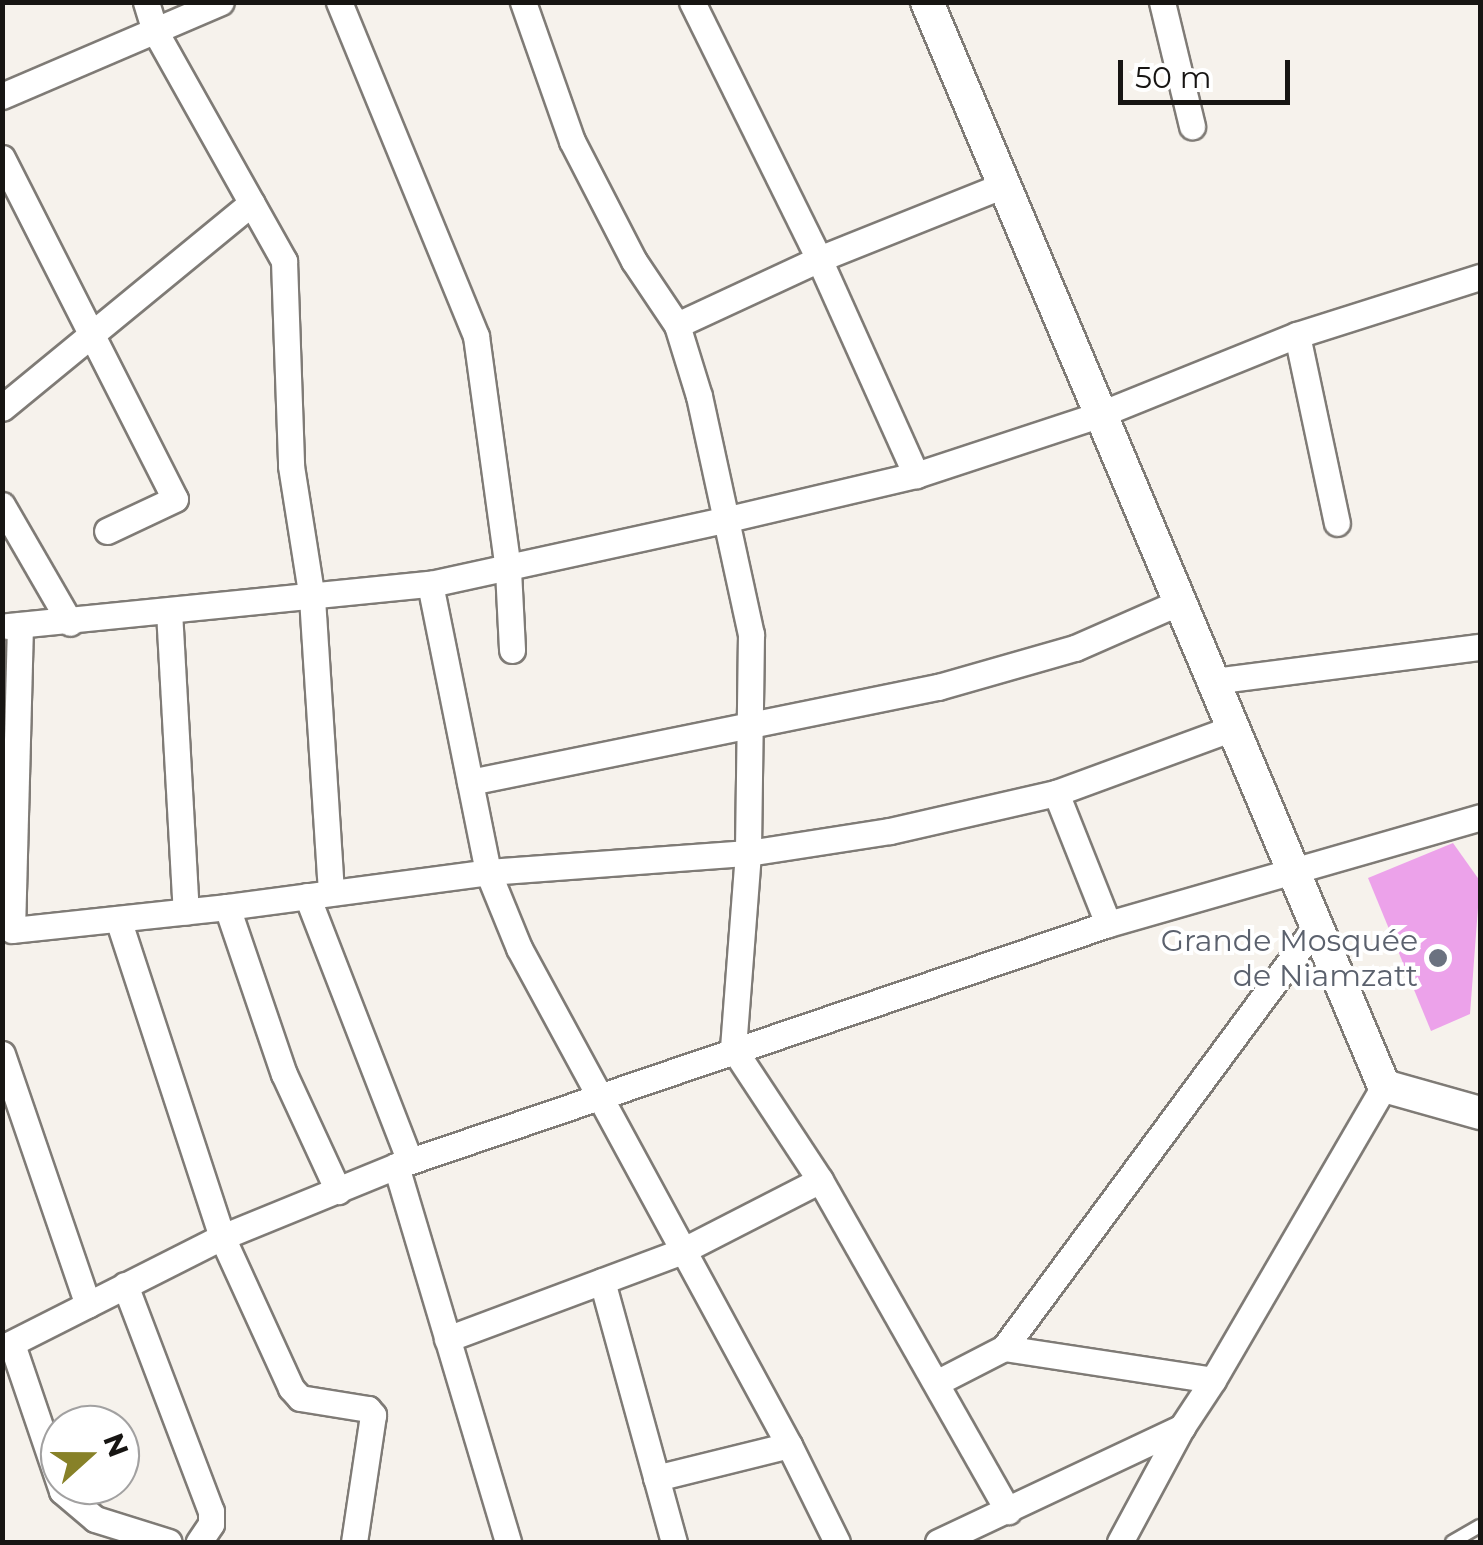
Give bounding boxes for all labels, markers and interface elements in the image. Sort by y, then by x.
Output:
scale bar [1123,40,1296,102]
text: 50 m [1135,59,1212,96]
place label: Grande Mosquée de Niamzatt [1161,923,1418,994]
marker: Grande Mosquée de Niamzatt [1427,947,1449,969]
north arrow [40,1405,140,1505]
text: N [96,1428,136,1462]

